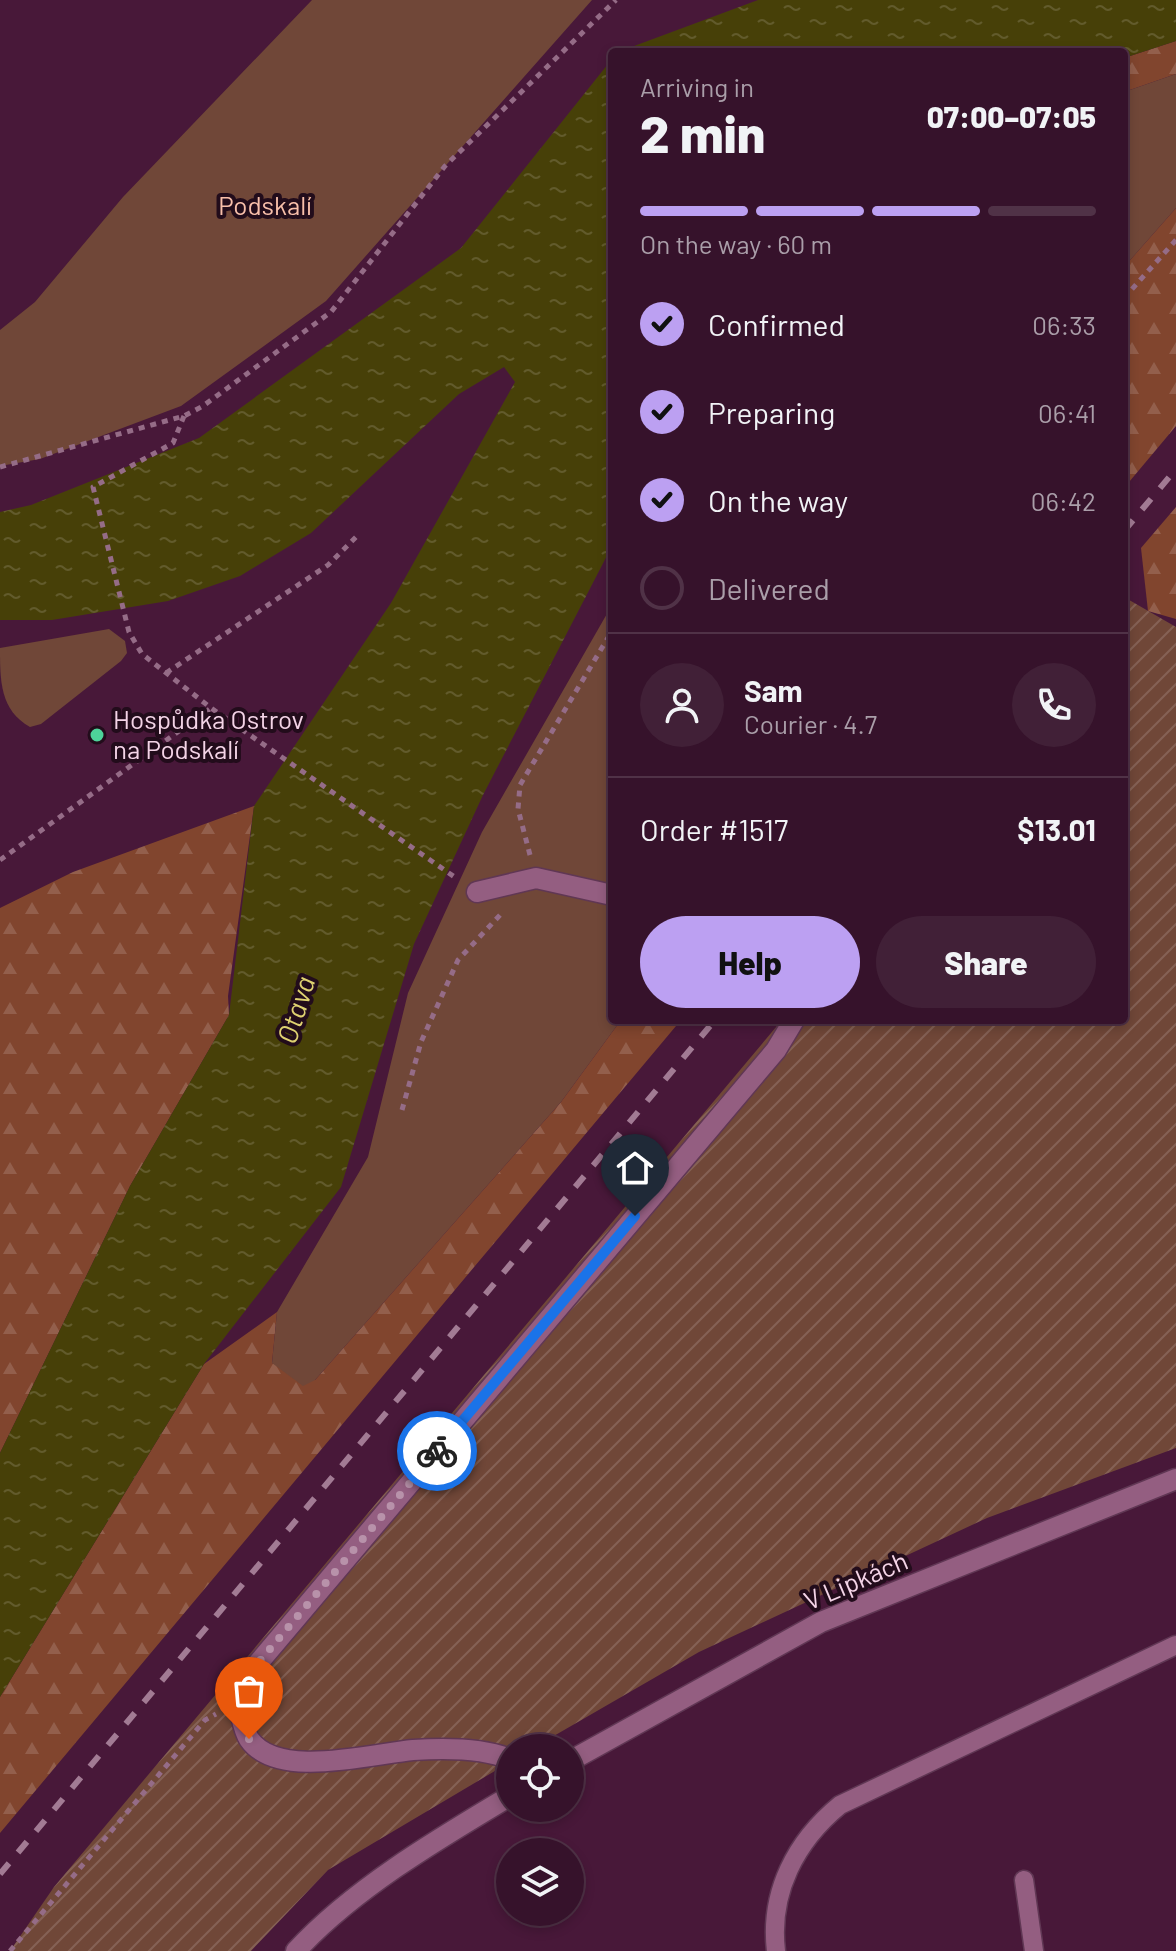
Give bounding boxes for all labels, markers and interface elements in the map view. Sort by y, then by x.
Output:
text: Arriving in [640,71,754,102]
text: 07:00–07:05 [927,98,1096,134]
text: 2 min [640,101,765,163]
park label: Podskalí [218,189,312,220]
text: On the way · 60 m [640,228,832,259]
icon: check [640,302,684,346]
text: Confirmed [708,306,845,342]
text: 06:33 [1032,309,1096,340]
icon: check [640,390,684,434]
text: Preparing [708,394,835,430]
text: 06:41 [1038,397,1096,428]
icon: check [640,478,684,522]
text: On the way [708,482,848,518]
text: 06:42 [1031,485,1096,516]
text: Delivered [708,570,830,606]
button: person [640,663,724,747]
button: phone [1012,663,1096,747]
text: Sam [744,672,803,708]
place label: Hospůdka Ostrov na Podskalí [113,703,304,764]
text: Courier · 4.7 [744,708,877,739]
marker: Hospůdka Ostrov na Podskalí [88,726,106,744]
text: Order #1517 [640,811,788,847]
text: $13.01 [1017,811,1096,847]
button: Help [640,916,860,1008]
button: Share [876,916,1096,1008]
water label: Otava [269,972,321,1047]
pin [601,1134,669,1216]
icon: home [613,1146,657,1190]
courier [397,1411,477,1491]
icon: bike [415,1429,459,1473]
street label: V Lipkách [799,1544,912,1615]
pin [215,1657,283,1739]
icon: bag [227,1669,271,1713]
map controls [496,1734,584,1926]
button: locate [496,1734,584,1822]
button: layers [496,1838,584,1926]

